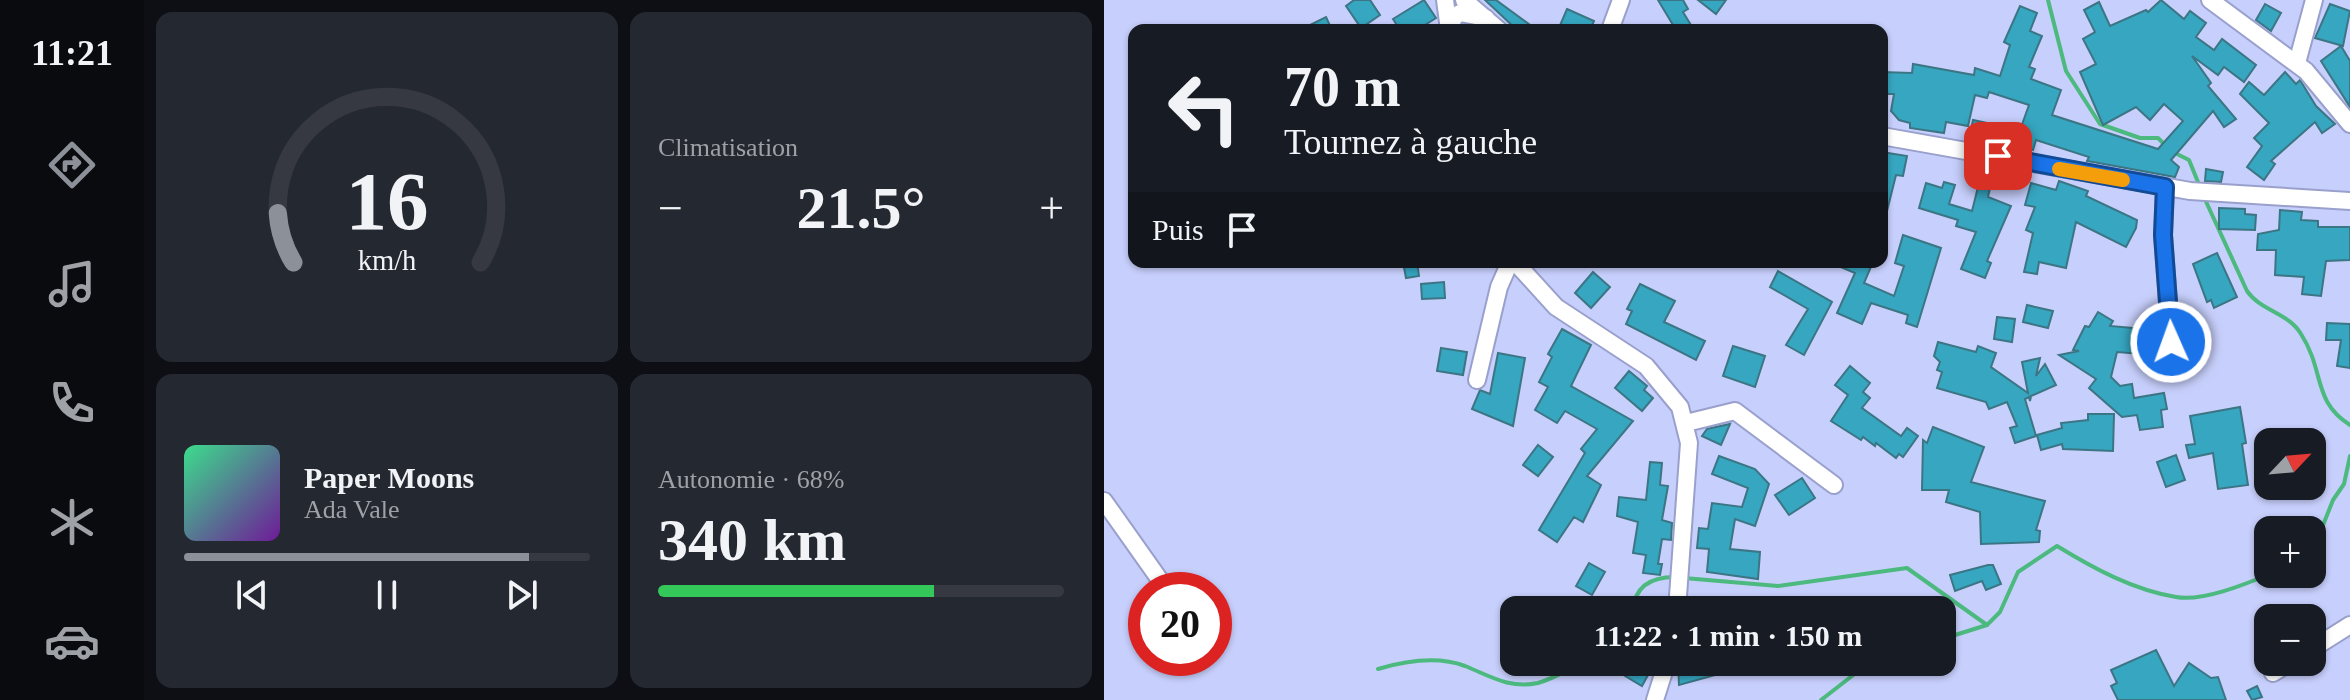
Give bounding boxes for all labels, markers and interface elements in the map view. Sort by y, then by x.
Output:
text: 11:21 [31,33,113,73]
icon: left [1152,56,1256,160]
text: 70 m [1284,56,1401,118]
text: Tournez à gauche [1284,122,1537,162]
pin [1964,122,2032,190]
text: Climatisation [658,133,798,162]
icon: arrive [1976,134,2020,178]
icon: directions [44,137,100,193]
text: 16 [345,155,429,247]
text: 21.5° [797,175,926,241]
text: − [658,184,683,233]
text: + [1039,184,1064,233]
icon: arrive [1220,208,1264,252]
text: Puis [1152,213,1204,246]
text: km/h [358,245,416,276]
icon: music [44,256,100,312]
position arrow [2129,300,2213,384]
icon: phone [44,375,100,431]
north arrow [2254,428,2326,500]
map controls [2254,428,2326,676]
text: Paper Moons [304,461,474,494]
text: Autonomie · 68% [658,465,844,494]
icon: climate [44,494,100,550]
text: Ada Vale [304,495,400,524]
text: 340 km [658,507,846,573]
button: + [2254,516,2326,588]
speed limit sign: 20 [1128,572,1232,676]
icon: previous [230,573,274,617]
icon: pause [365,573,409,617]
icon: next [500,573,544,617]
button: − [2254,604,2326,676]
icon: car [44,613,100,669]
text: 11:22 · 1 min · 150 m [1594,619,1862,652]

